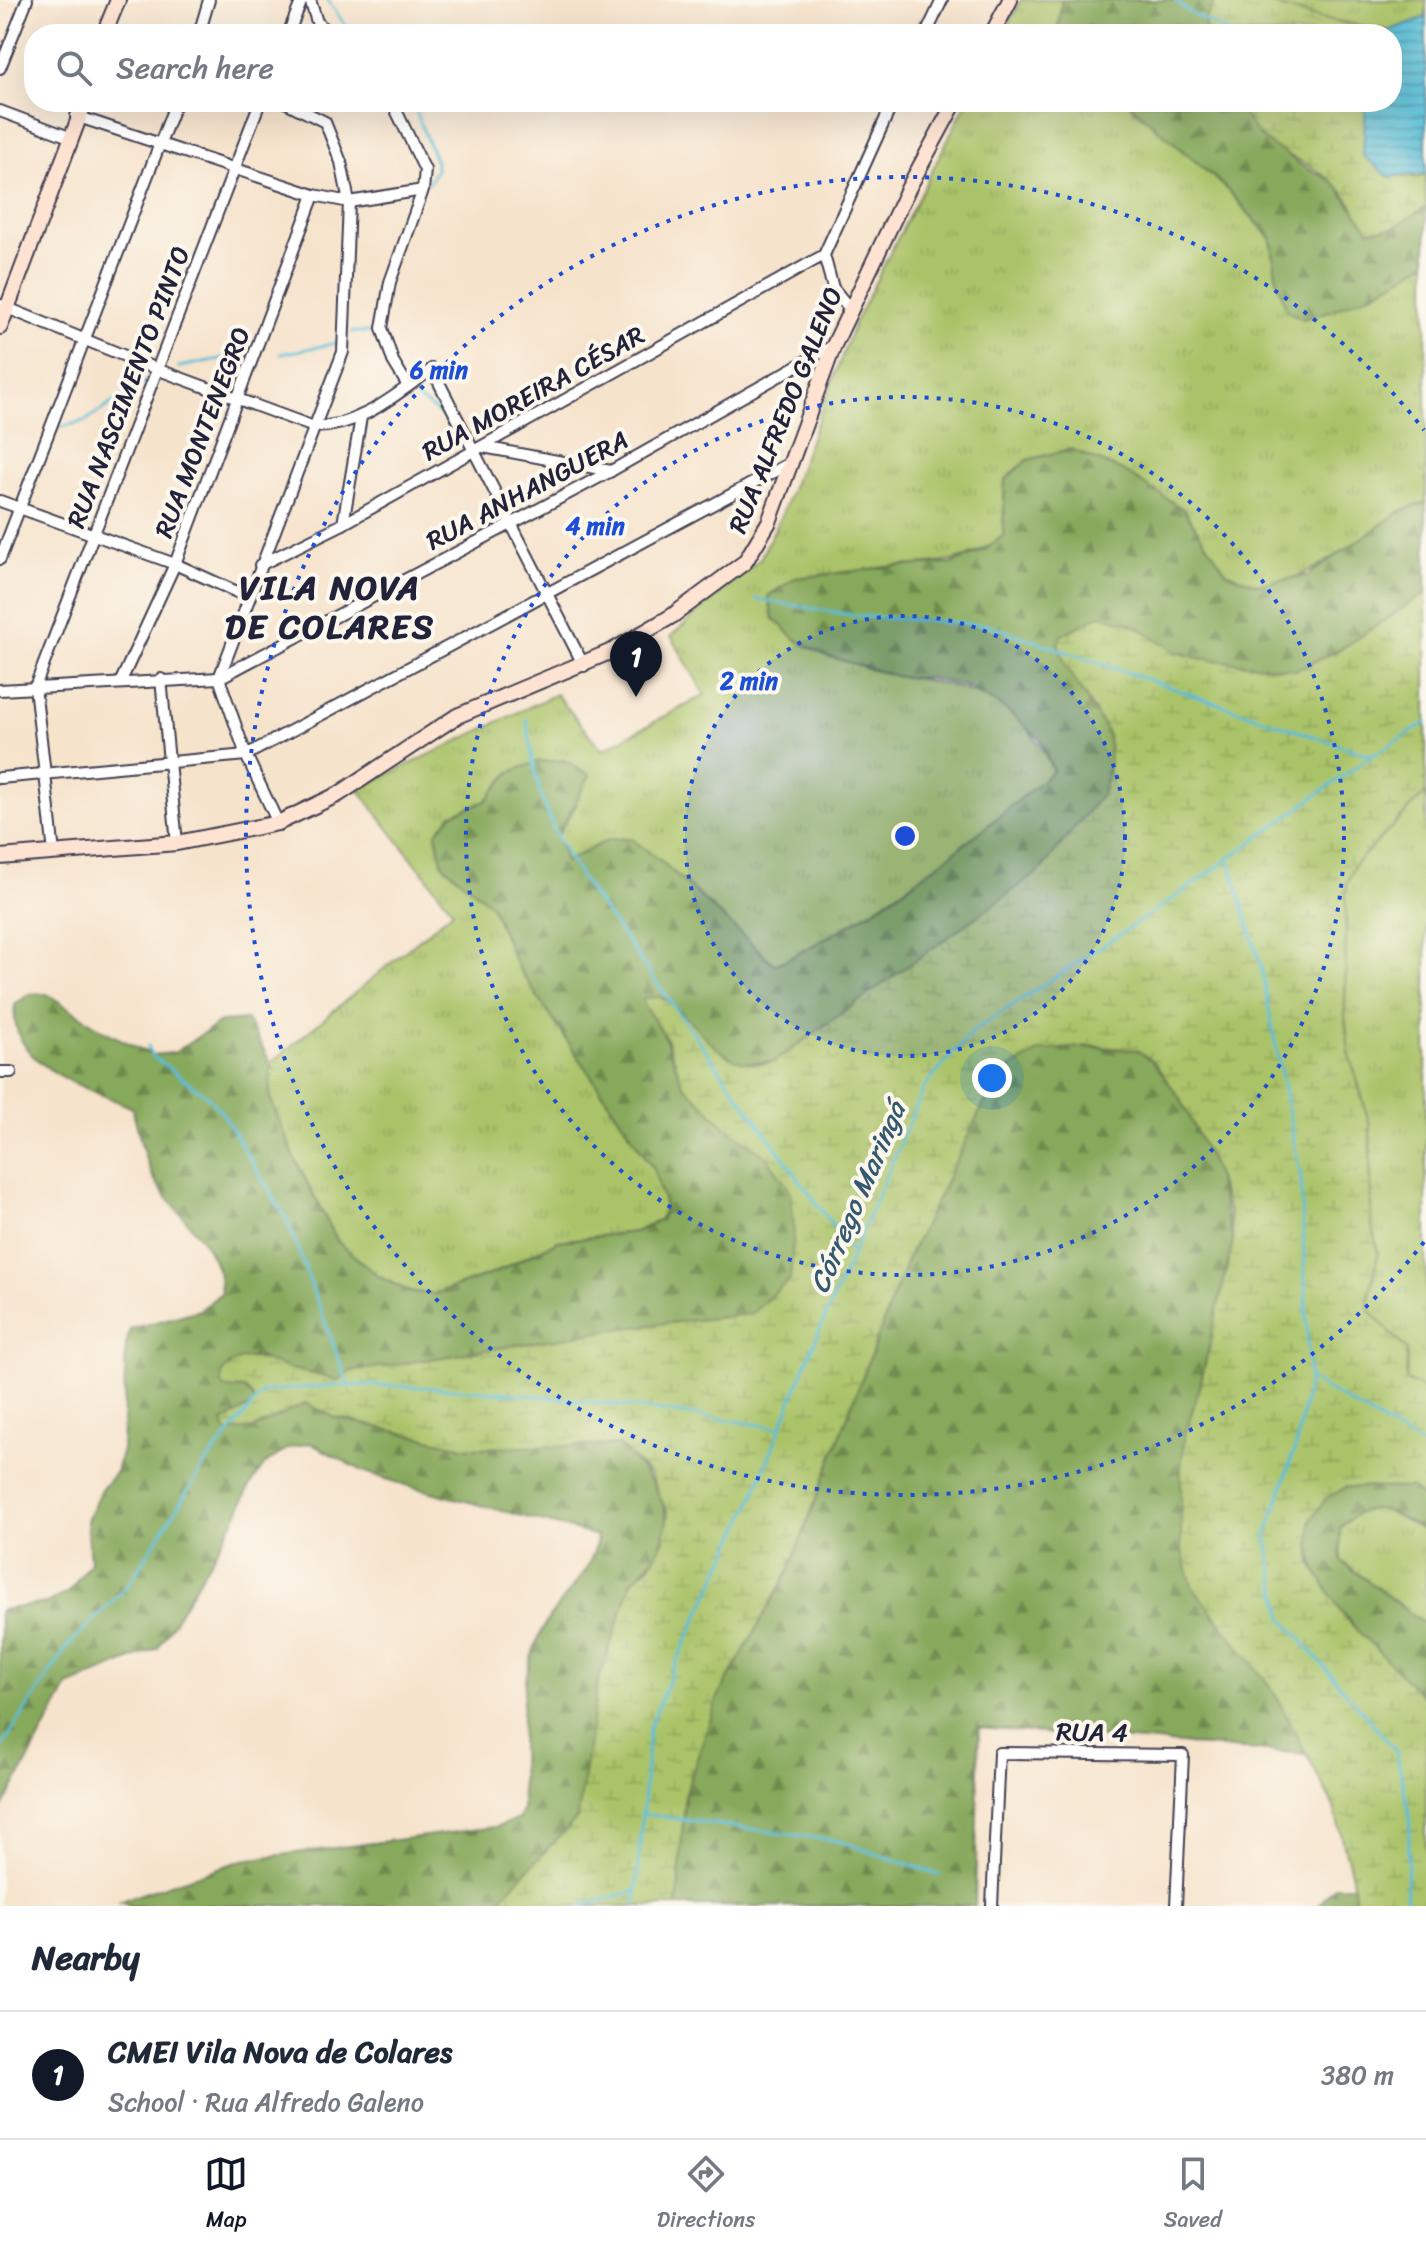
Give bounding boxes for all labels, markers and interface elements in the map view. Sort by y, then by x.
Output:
search box [24,24,1402,112]
text: Search here [116,41,274,95]
icon: search [52,46,96,90]
street label: RUA NASCIMENTO PINTO [53,239,203,535]
street label: RUA ALFREDO GALENO [715,280,855,540]
street label: RUA MOREIRA CÉSAR [413,312,653,474]
street label: RUA MONTENEGRO [141,320,263,544]
text: 6 min [409,349,468,391]
street label: RUA ANHANGUERA [417,417,637,563]
text: 4 min [565,505,625,547]
district label: VILA NOVA DE COLARES [225,558,435,657]
pin: 1 [610,631,662,697]
text: 2 min [719,660,778,702]
centre of rings [891,822,919,850]
your location [972,1058,1012,1098]
water label: Córrego Maringá [795,1090,921,1301]
street label: RUA 4 [1056,1708,1128,1756]
text: Nearby [32,1928,140,1988]
text: CMEI Vila Nova de Colares [108,2025,452,2079]
text: 1 [52,2052,64,2098]
text: 380 m [1321,2052,1394,2098]
text: School · Rua Alfredo Galeno [108,2079,424,2125]
tab: Map [204,2152,248,2239]
tab: Directions [657,2152,755,2239]
tab: Saved [1164,2152,1222,2239]

